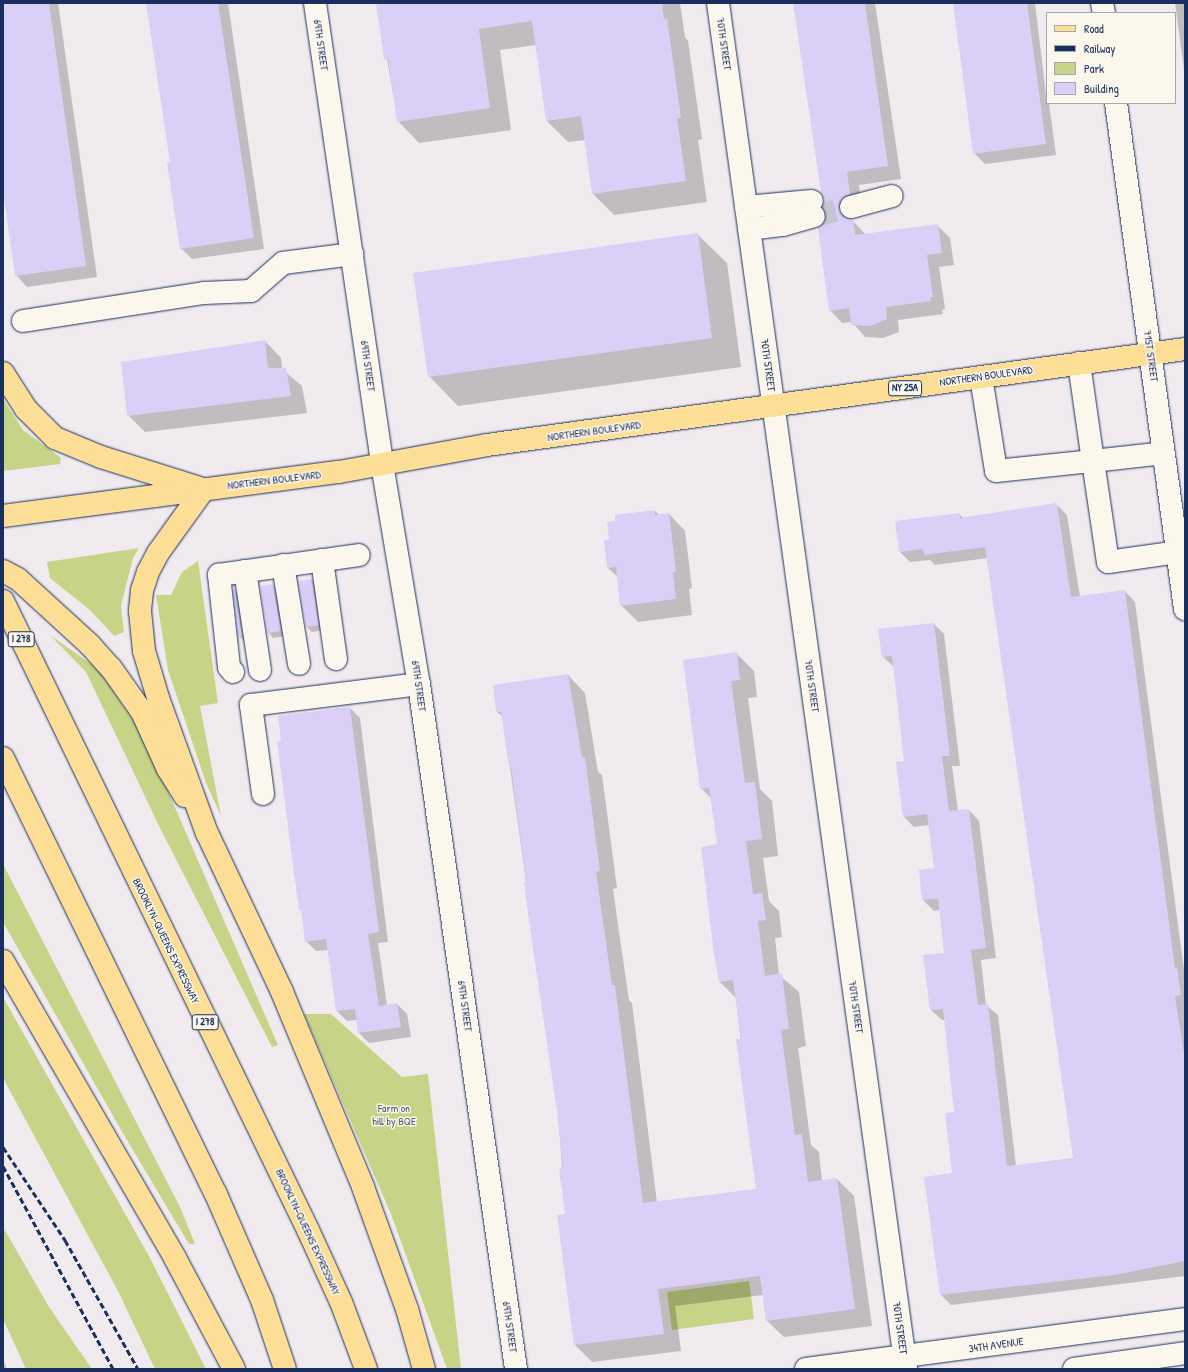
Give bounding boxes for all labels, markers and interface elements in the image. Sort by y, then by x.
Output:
legend [1046,12,1176,104]
street label: 70TH STREET [714,17,734,71]
street label: 69TH STREET [311,19,331,71]
text: Road [1084,20,1104,37]
text: Railway [1084,40,1115,57]
text: Park [1084,60,1104,77]
text: Building [1084,80,1119,97]
street label: 71ST STREET [1141,329,1161,383]
street label: 70TH STREET [758,338,778,392]
street label: 69TH STREET [358,340,378,392]
street label: NORTHERN BOULEVARD [939,363,1033,389]
road number: NY 25A [888,380,922,396]
street label: NORTHERN BOULEVARD [547,418,641,444]
street label: NORTHERN BOULEVARD [227,468,321,492]
road number: I 278 [7,631,35,647]
street label: 70TH STREET [802,659,822,713]
street label: 69TH STREET [409,660,429,712]
street label: BROOKLYN-QUEENS EXPRESSWAY [130,876,202,1006]
street label: 69TH STREET [455,980,475,1032]
street label: 70TH STREET [846,980,866,1034]
road number: I 278 [191,1014,219,1030]
park label: Farm on hill by BQE [372,1102,416,1128]
street label: BROOKLYN-QUEENS EXPRESSWAY [273,1167,343,1297]
street label: 69TH STREET [500,1301,520,1353]
street label: 70TH STREET [890,1301,910,1355]
street label: 34TH AVENUE [968,1335,1024,1355]

